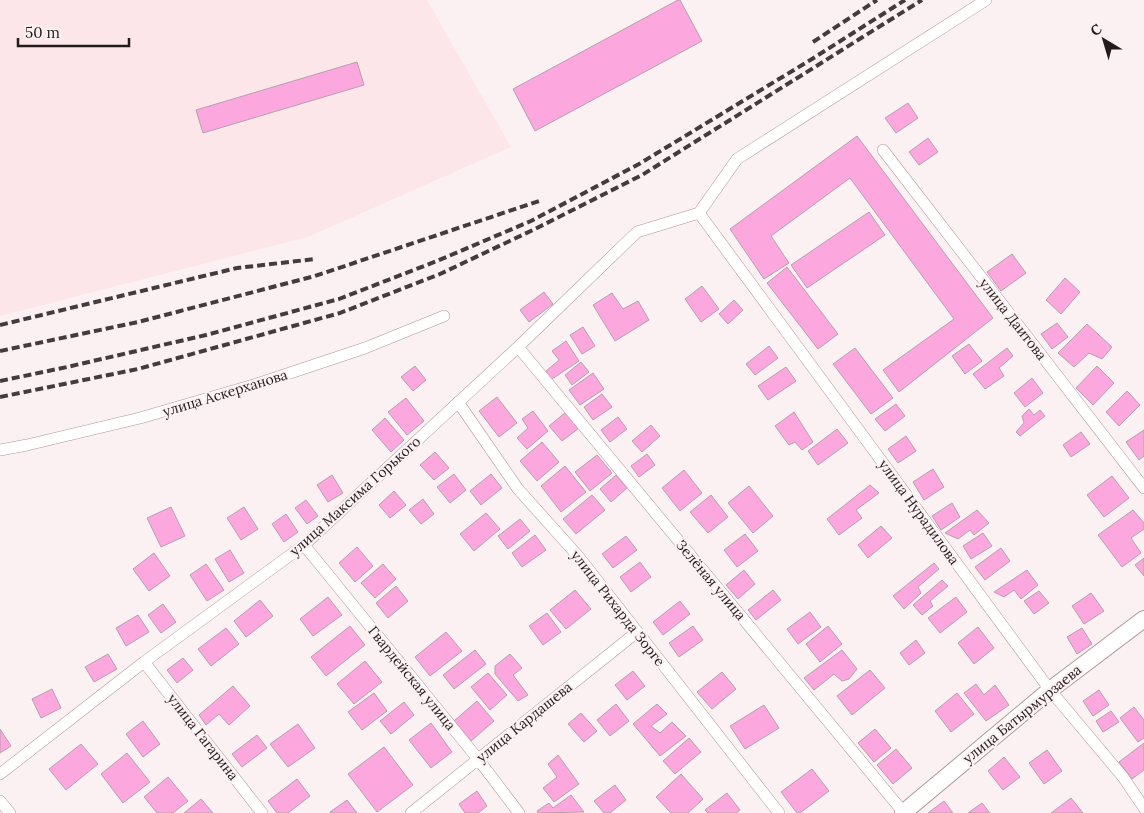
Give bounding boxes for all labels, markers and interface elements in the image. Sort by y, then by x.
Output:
scale bar [18,15,129,47]
north arrow [1079,15,1129,65]
text: С [1087,19,1106,40]
text: 50 m [25,23,60,42]
street label: улица Даитова [975,274,1051,364]
street label: улица Аскерханова [160,365,290,421]
street label: улица Максима Горького [286,432,424,560]
street label: улица Нурадилова [875,456,963,568]
street label: Зелёная улица [672,536,750,624]
street label: улица Рихарда Зорге [567,546,669,670]
street label: Гвардейская улица [364,622,460,734]
street label: улица Батырмурзаева [959,661,1085,767]
street label: улица Кардашева [472,678,576,766]
street label: улица Гагарина [164,690,242,784]

